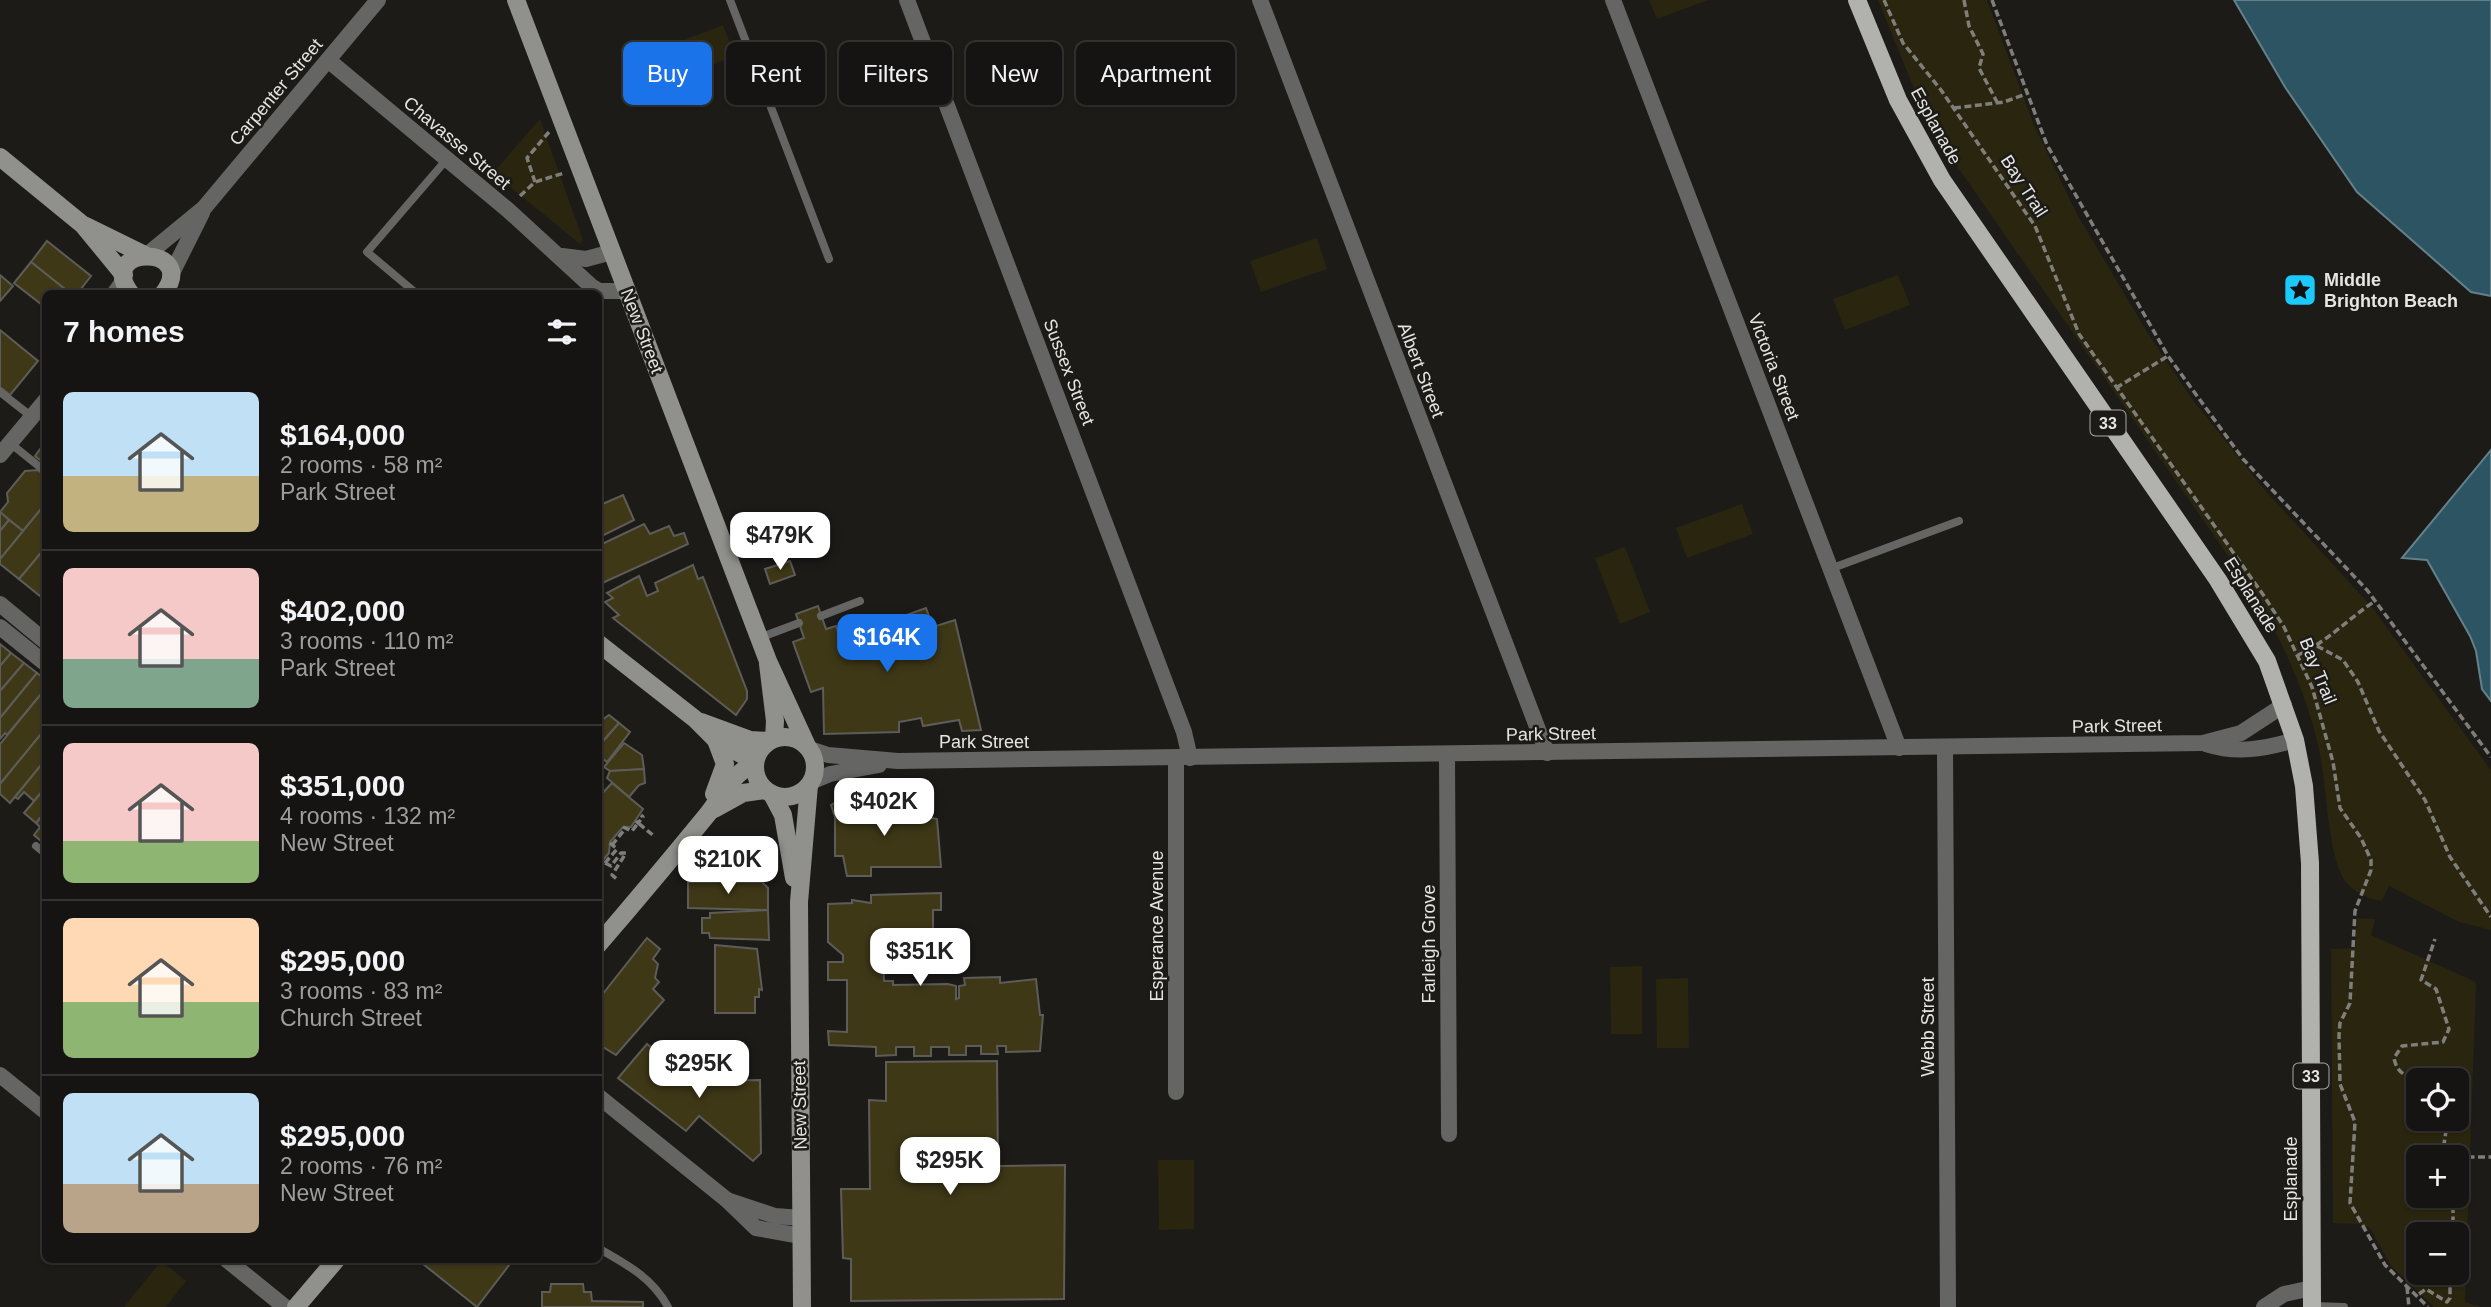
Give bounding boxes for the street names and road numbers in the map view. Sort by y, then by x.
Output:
street label: Carpenter Street [226,35,326,149]
street label: Esplanade [1907,84,1965,168]
street label: Chavasse Street [400,93,514,193]
street label: Bay Trail [1997,151,2051,221]
street label: New Street [617,286,667,376]
street label: Victoria Street [1744,311,1804,423]
street label: Sussex Street [1040,316,1098,428]
street label: Albert Street [1394,320,1448,420]
road number: 33 [2090,410,2126,436]
street label: Esplanade [2220,554,2282,636]
street label: Bay Trail [2296,635,2340,707]
street label: Park Street [2072,715,2162,737]
street label: Park Street [1506,723,1596,745]
street label: Park Street [939,732,1029,752]
street label: Esperance Avenue [1147,851,1167,1001]
street label: Farleigh Grove [1419,884,1439,1004]
street label: Webb Street [1918,977,1938,1077]
street label: New Street [789,1060,811,1150]
road number: 33 [2294,1064,2328,1088]
street label: Esplanade [2281,1136,2301,1222]

